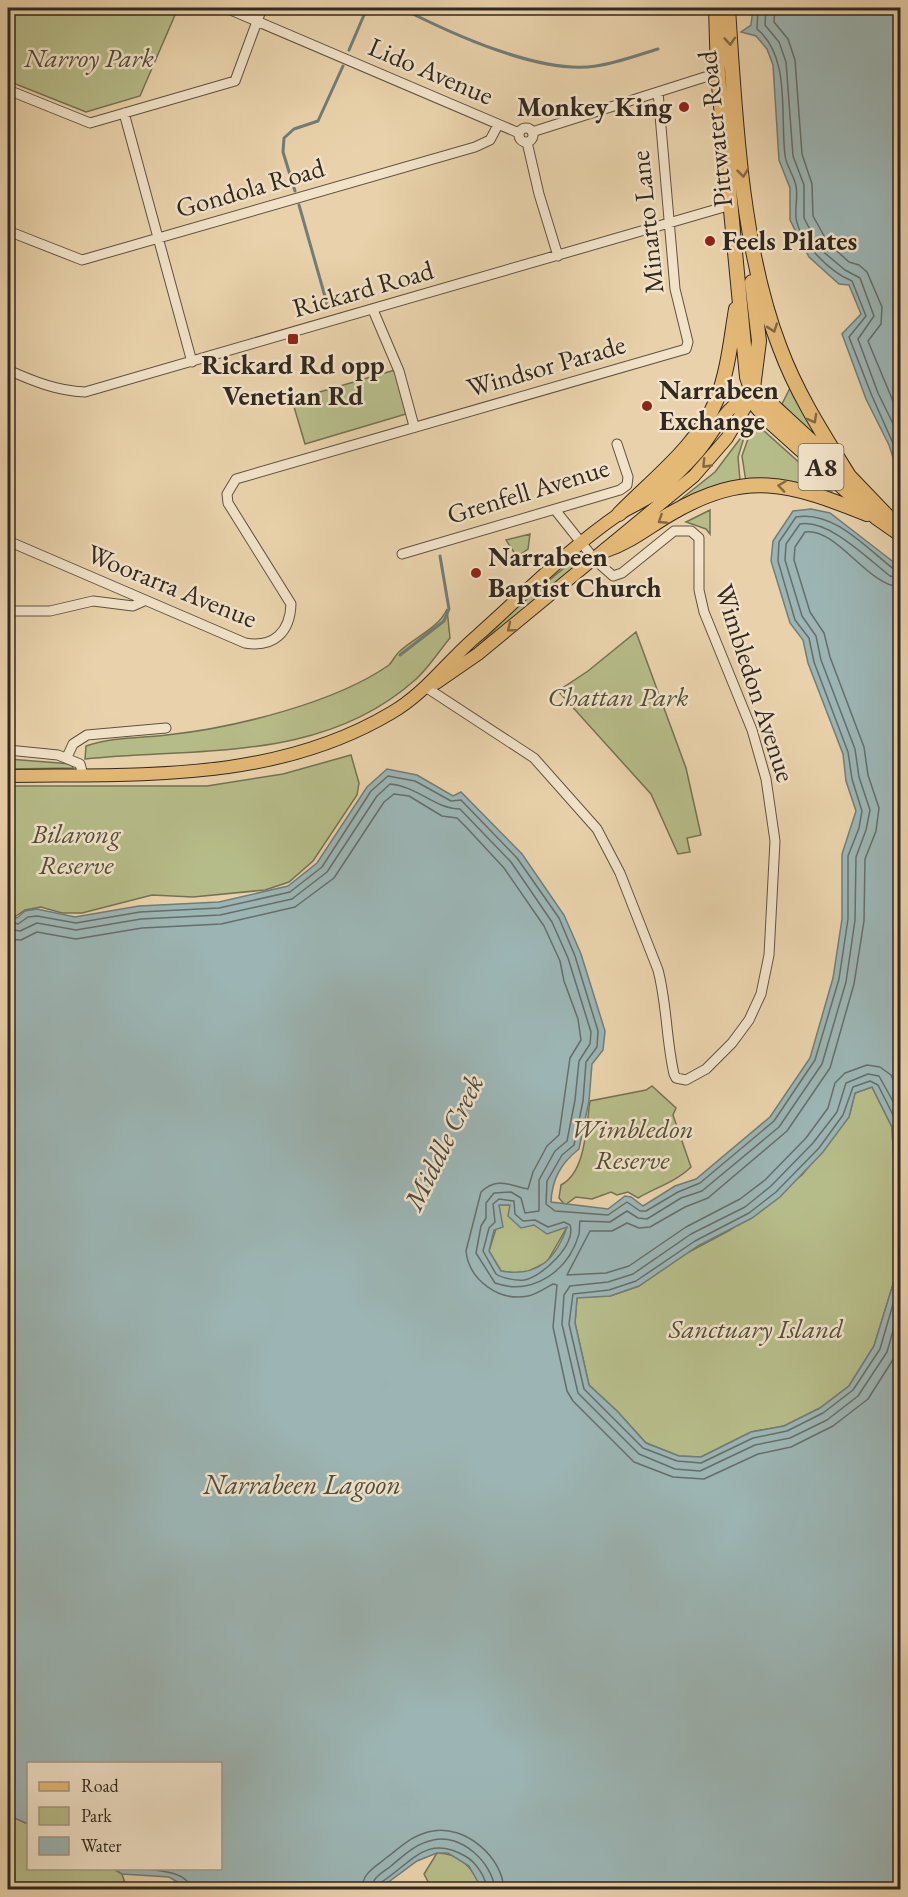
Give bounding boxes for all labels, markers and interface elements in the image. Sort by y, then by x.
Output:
street label: Lido Avenue [363,29,499,112]
one-way arrow [724,36,737,45]
park label: Narroy Park [23,40,154,75]
street label: Pittwater Road [689,49,740,209]
place label: Monkey King [517,89,672,124]
marker: Monkey King [677,100,691,114]
street label: Minarto Lane [622,149,671,295]
street label: Gondola Road [171,150,329,225]
one-way arrow [736,168,749,177]
place label: Feels Pilates [722,223,857,258]
marker: Feels Pilates [703,234,717,248]
street label: Rickard Road [288,252,438,325]
one-way arrow [765,322,778,333]
street label: Windsor Parade [462,326,629,405]
marker: Rickard Rd opp Venetian Rd [286,332,300,346]
place label: Rickard Rd opp Venetian Rd [201,347,385,413]
place label: Narrabeen Exchange [659,372,779,438]
marker: Narrabeen Exchange [640,399,654,413]
one-way arrow [806,413,817,423]
road number: A8 [798,444,844,490]
street label: Grenfell Avenue [443,449,613,532]
one-way arrow [702,456,713,467]
one-way arrow [778,480,787,492]
one-way arrow [658,512,668,524]
street label: Woorarra Avenue [82,536,262,636]
place label: Narrabeen Baptist Church [488,539,662,605]
marker: Narrabeen Baptist Church [469,566,483,580]
street label: Wimbledon Avenue [707,579,804,786]
one-way arrow [507,621,518,632]
park label: Chattan Park [548,679,688,714]
park label: Bilarong Reserve [30,816,121,882]
water label: Middle Creek [394,1068,491,1218]
park label: Wimbledon Reserve [570,1111,694,1177]
park label: Sanctuary Island [668,1311,844,1346]
water label: Narrabeen Lagoon [202,1466,401,1502]
legend [27,1762,222,1870]
text: Road [81,1774,120,1797]
text: Park [81,1804,112,1827]
text: Water [81,1834,122,1857]

